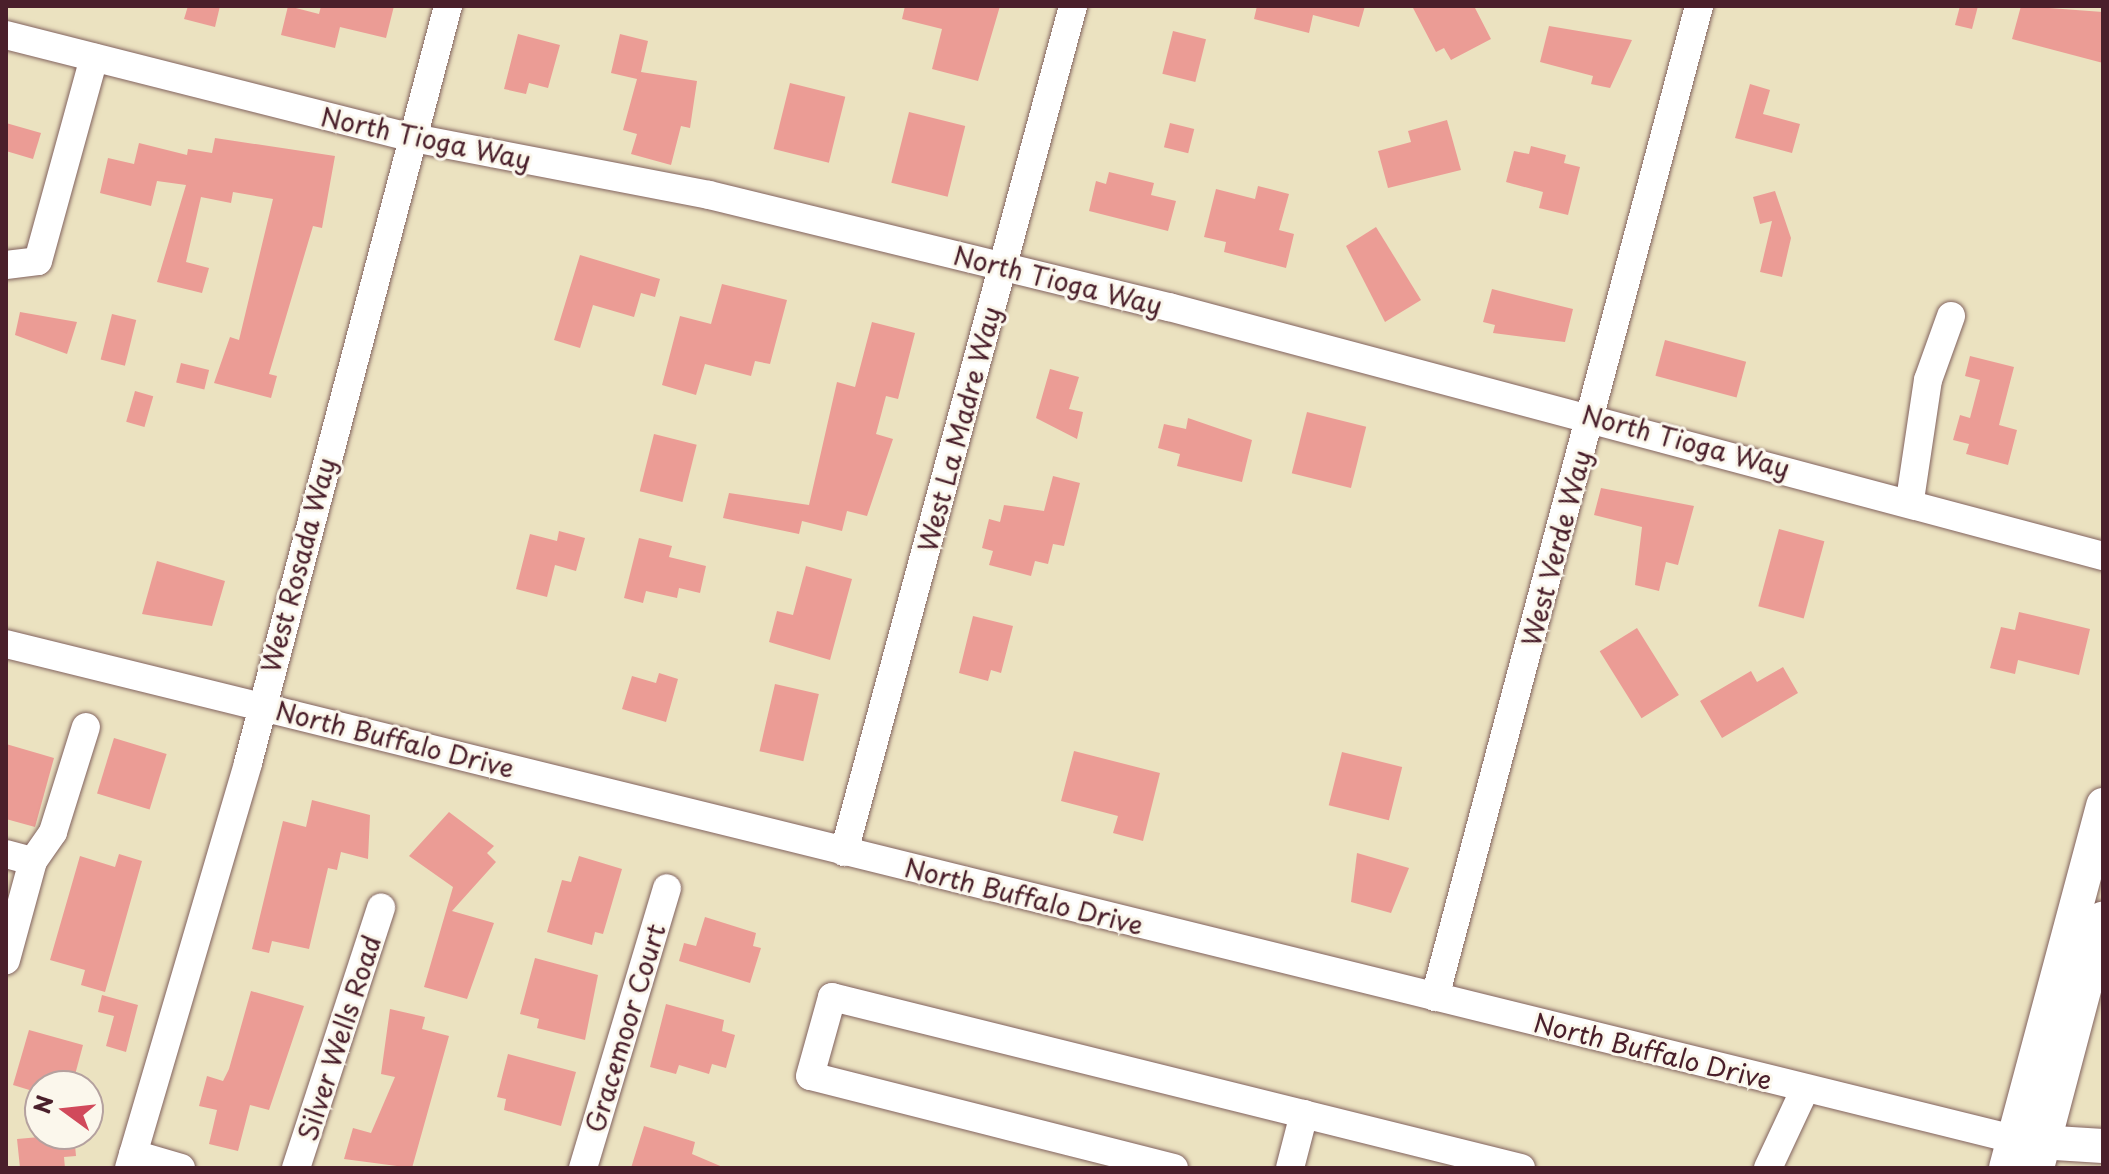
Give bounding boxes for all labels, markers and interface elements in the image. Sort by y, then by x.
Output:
street label: North Tioga Way [318,100,534,176]
street label: North Tioga Way [950,239,1166,321]
street label: West La Madre Way [911,303,1007,555]
street label: North Tioga Way [1578,398,1794,484]
street label: West Verde Way [1515,446,1597,650]
street label: West Rosada Way [254,453,342,677]
street label: North Buffalo Drive [272,694,518,784]
street label: North Buffalo Drive [901,851,1147,941]
street label: Gracemoor Court [578,920,672,1136]
street label: Silver Wells Road [291,931,387,1145]
street label: North Buffalo Drive [1530,1006,1776,1096]
north arrow [24,1070,104,1150]
text: N [24,1091,60,1117]

